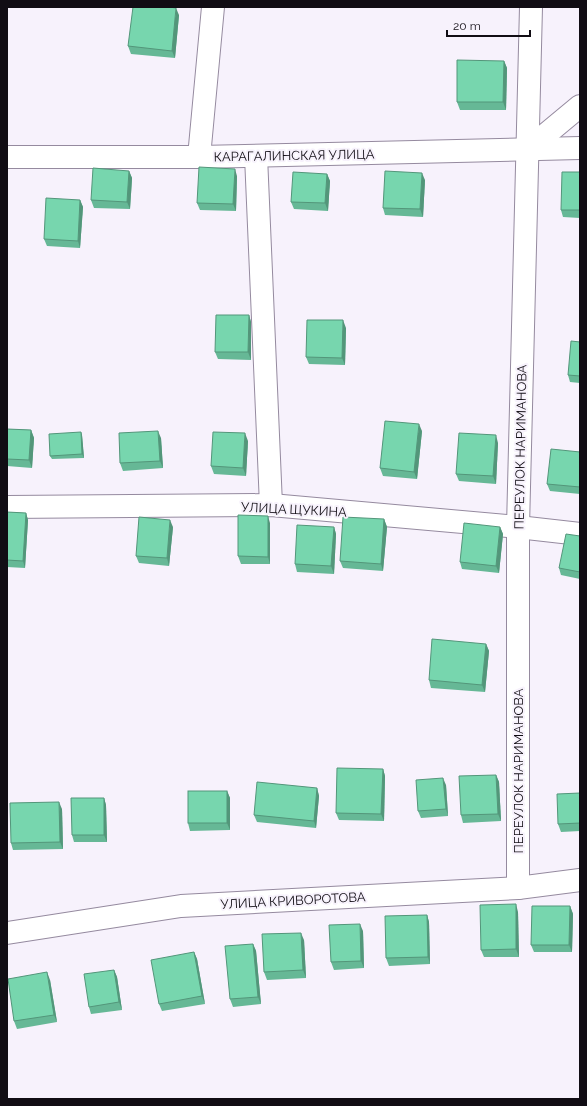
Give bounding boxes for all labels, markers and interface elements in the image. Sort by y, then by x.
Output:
scale bar [447,12,530,38]
text: 20 m [453,19,481,33]
street label: КАРАГАЛИНСКАЯ УЛИЦА [213,147,375,164]
street label: ПЕРЕУЛОК НАРИМАНОВА [512,364,529,530]
street label: УЛИЦА ЩУКИНА [241,499,347,520]
street label: ПЕРЕУЛОК НАРИМАНОВА [511,688,526,853]
street label: УЛИЦА КРИВОРОТОВА [220,889,366,912]

